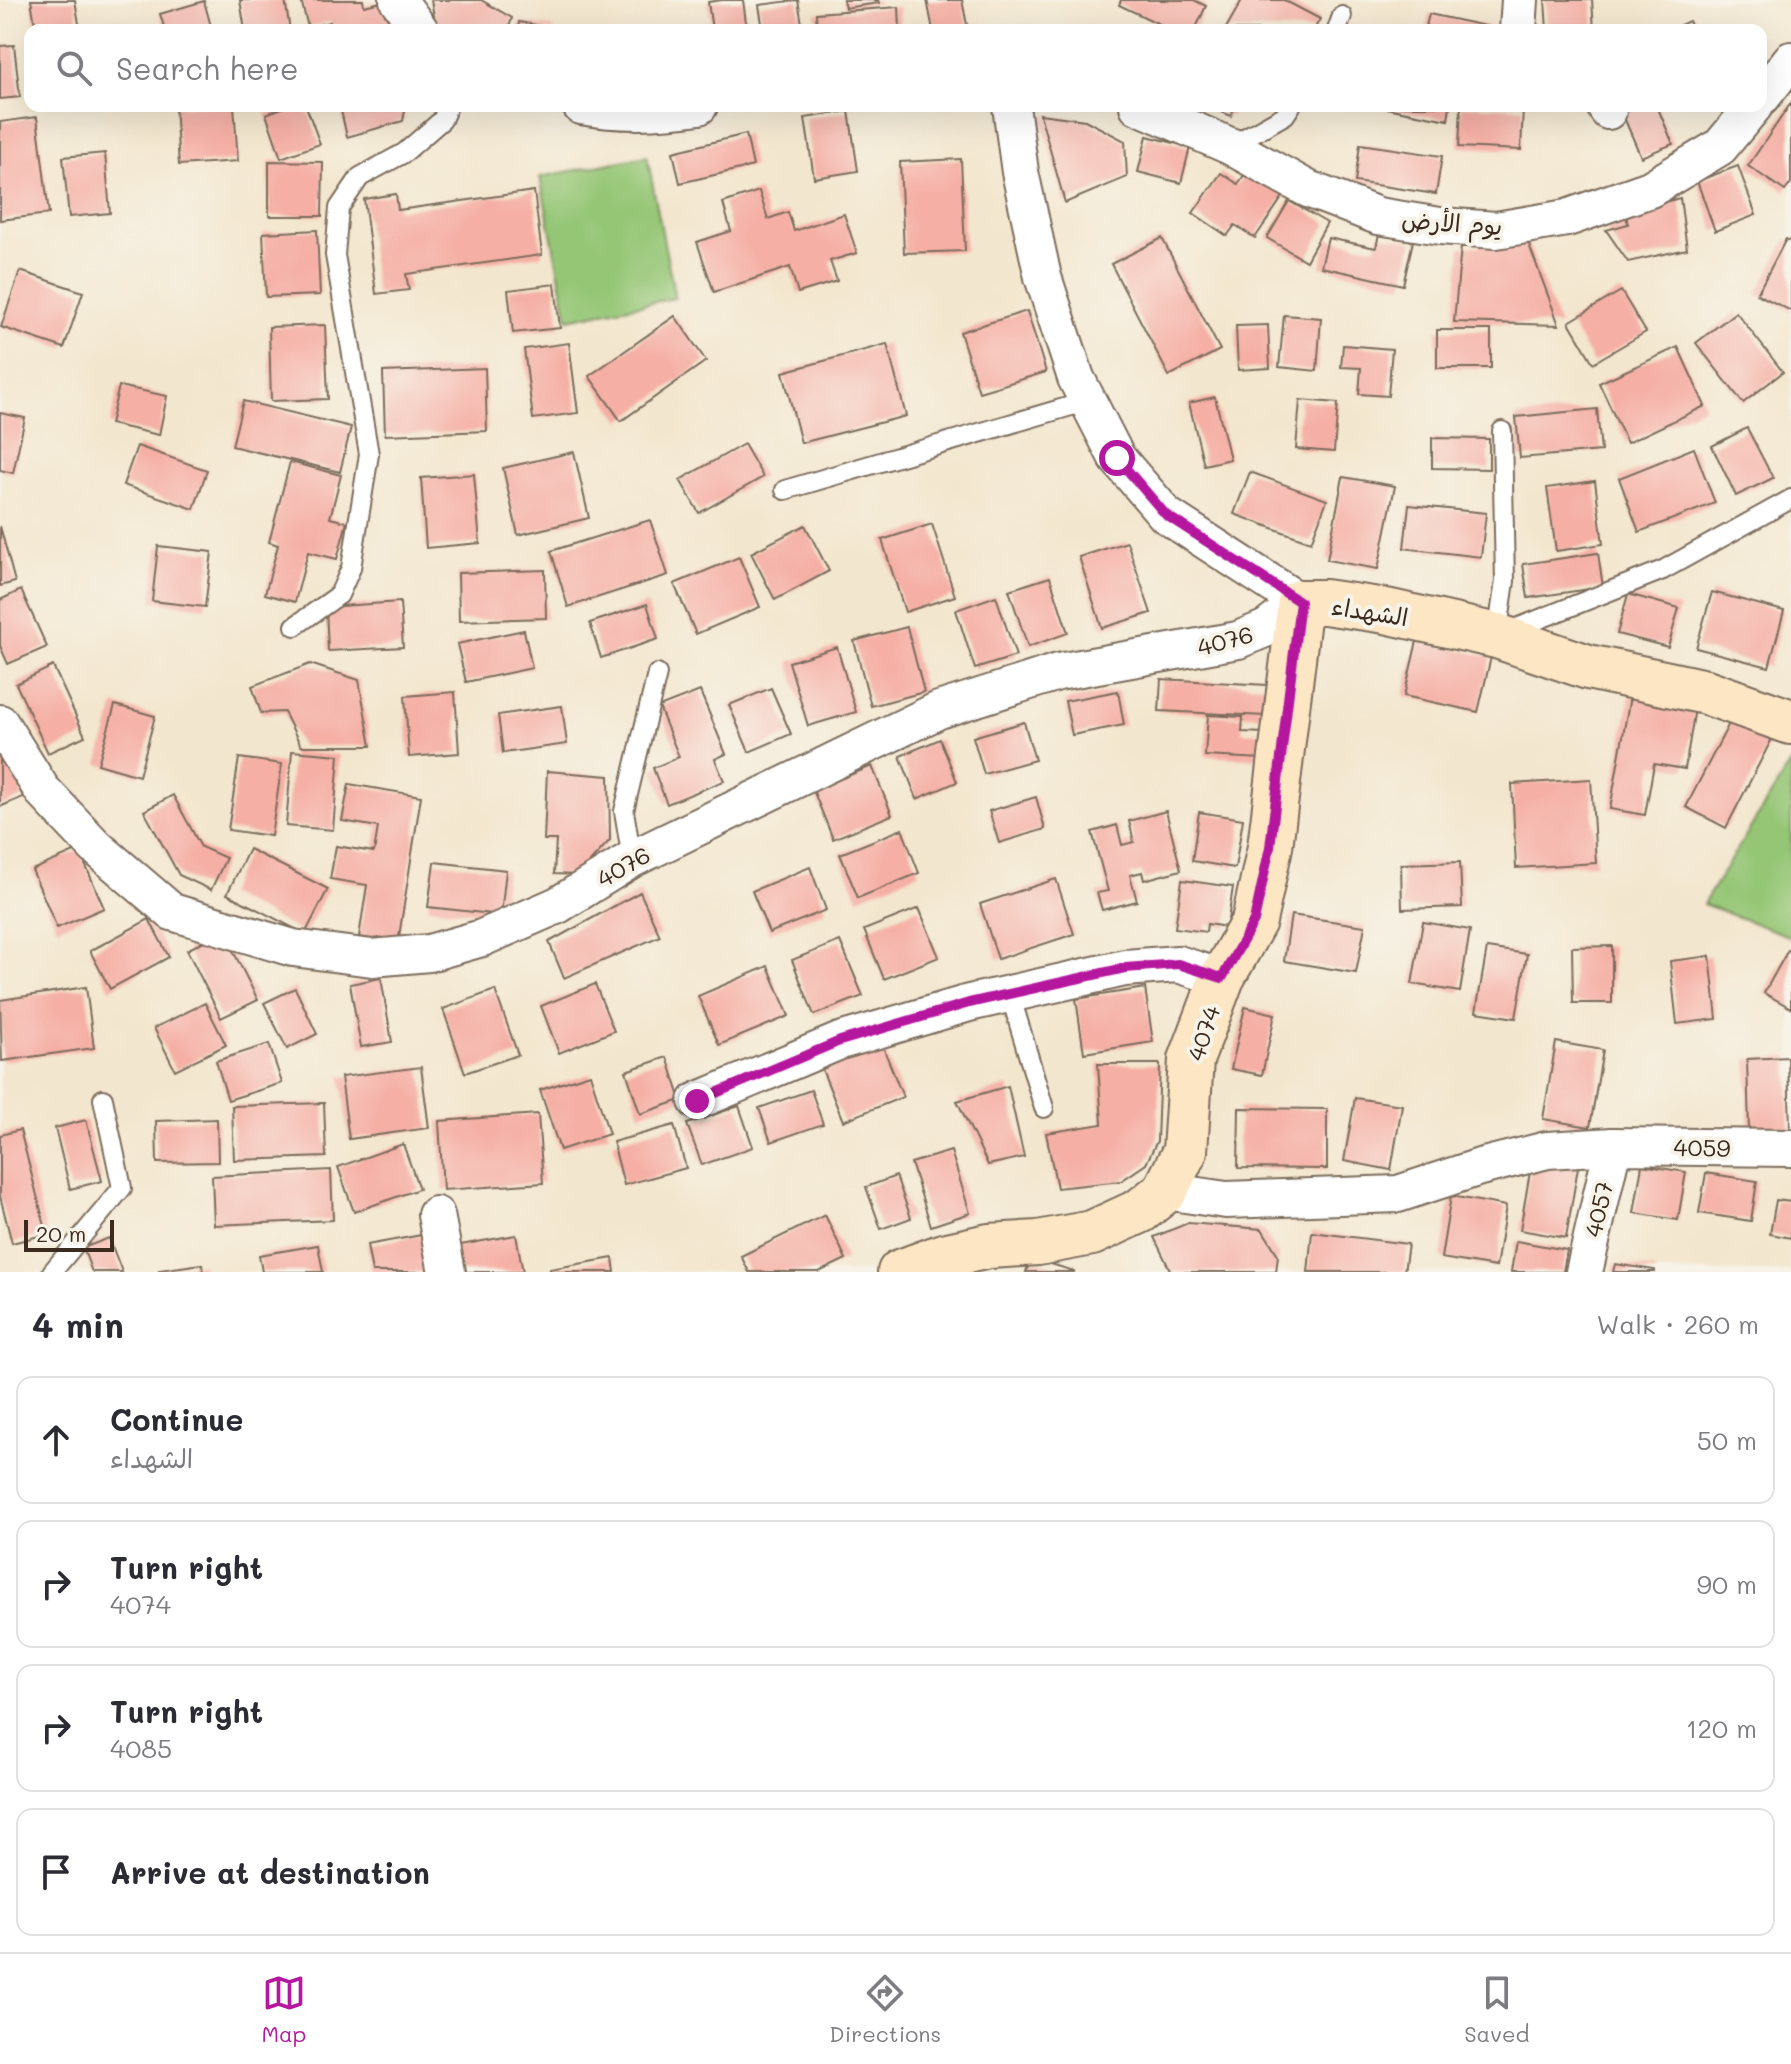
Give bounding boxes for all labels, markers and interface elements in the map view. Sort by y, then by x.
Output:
search box [24,24,1767,112]
icon: search [52,46,96,90]
text: Search here [116,48,299,88]
street label: يوم الأرض [1400,203,1503,245]
route start [1099,440,1135,476]
street label: الشهداء [1330,590,1410,632]
street label: 4076 [1194,618,1256,662]
street label: 4076 [591,838,655,894]
street label: 4074 [1180,1001,1226,1065]
route end [679,1083,715,1119]
street label: 4059 [1673,1131,1731,1163]
street label: 4057 [1577,1178,1619,1240]
scale bar [24,1216,114,1252]
text: 20 m [36,1219,86,1248]
text: 4 min [32,1302,124,1347]
text: Walk · 260 m [1596,1307,1759,1341]
text: Continue [110,1399,243,1439]
icon: ahead [34,1418,78,1462]
text: 50 m [1697,1423,1757,1457]
text: الشهداء [110,1441,193,1475]
text: Turn right [110,1547,263,1587]
icon: right [34,1562,78,1606]
text: 90 m [1697,1567,1757,1601]
text: 4074 [110,1587,171,1621]
text: Turn right [110,1691,263,1731]
icon: right [34,1706,78,1750]
text: 120 m [1686,1711,1757,1745]
text: 4085 [110,1731,172,1765]
icon: arrive [34,1850,78,1894]
text: Arrive at destination [110,1852,430,1892]
tab: Map [262,1971,306,2048]
tab: Directions [829,1971,941,2048]
tab: Saved [1464,1971,1529,2048]

